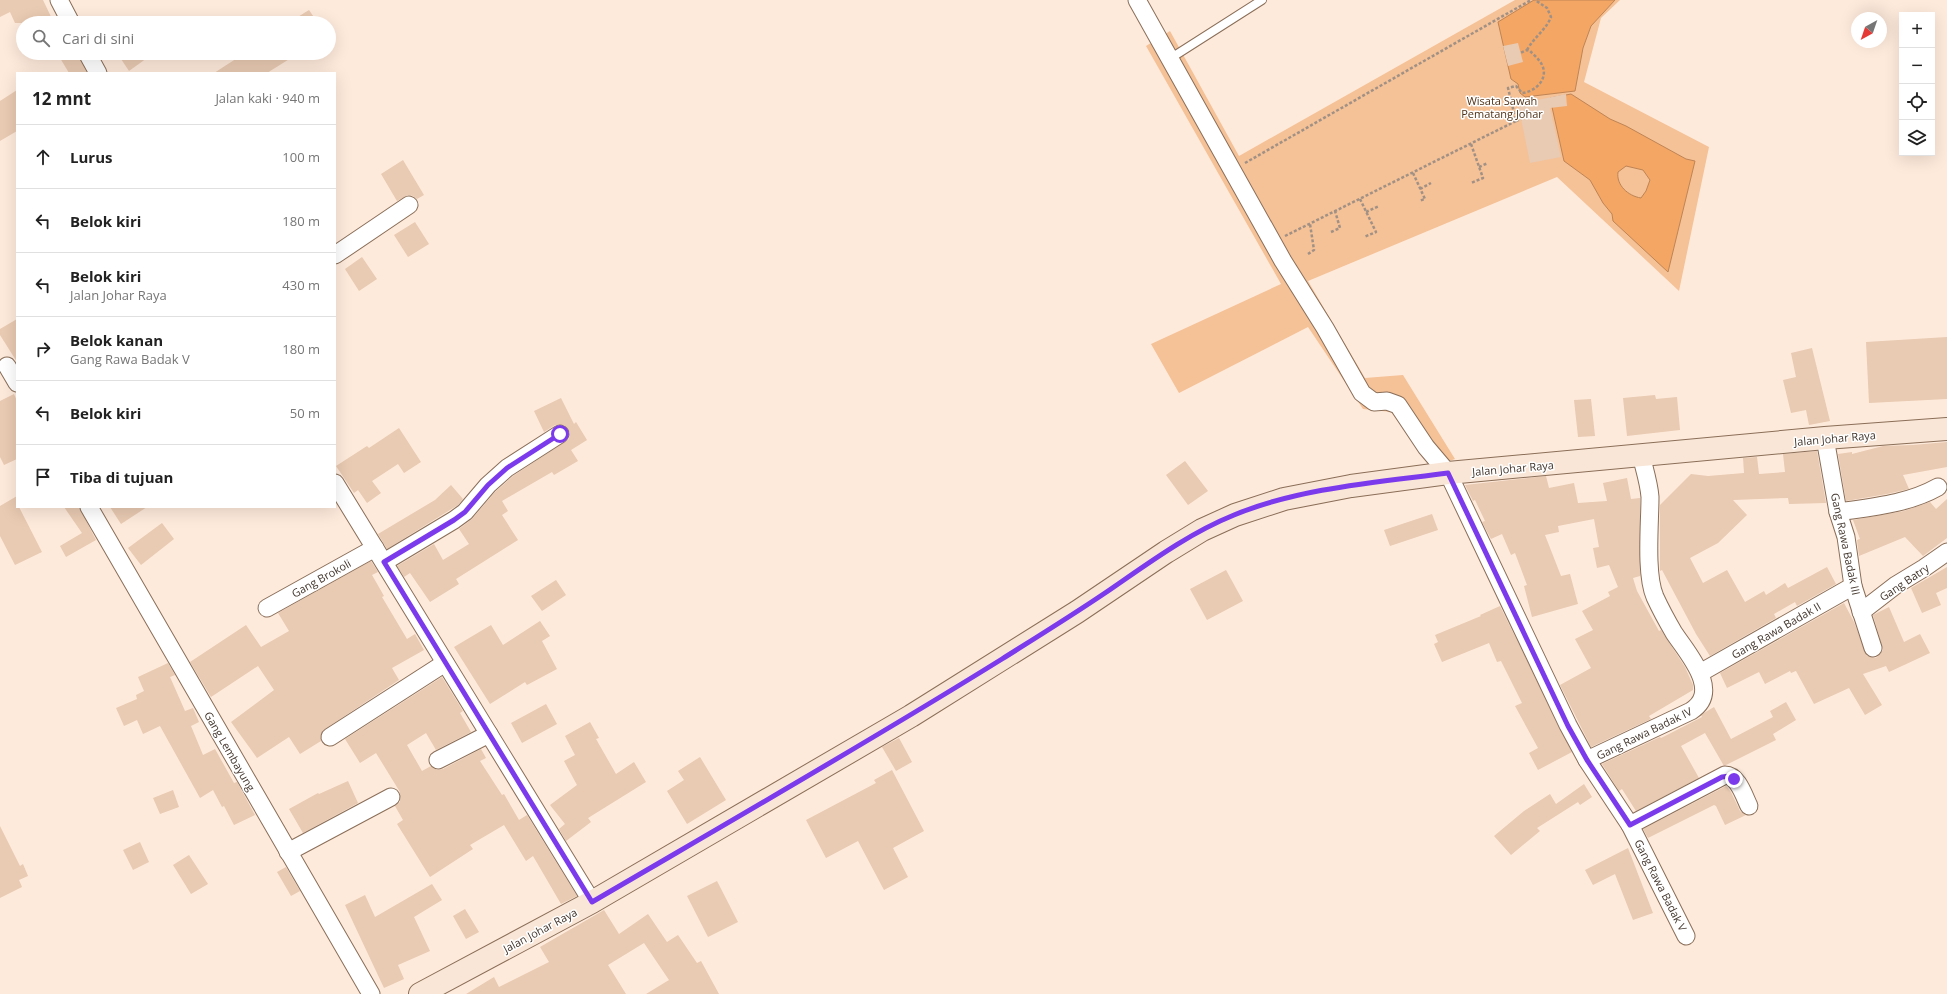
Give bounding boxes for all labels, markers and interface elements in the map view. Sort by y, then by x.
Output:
north arrow [1851,12,1887,48]
map controls [1899,12,1935,156]
button: + [1899,12,1935,48]
search box [16,16,336,60]
icon: search [30,27,52,49]
text: Cari di sini [62,28,134,48]
button: − [1899,48,1935,84]
button: locate [1899,84,1935,120]
text: 12 mnt [32,87,91,110]
text: Jalan kaki · 940 m [215,89,320,107]
park label: Wisata Sawah Pematang Johar [1461,93,1543,121]
button: layers [1899,120,1935,156]
icon: ahead [32,146,54,168]
text: Lurus [70,147,112,167]
text: 100 m [282,148,320,166]
icon: left [32,210,54,232]
text: Belok kiri [70,211,141,231]
text: 180 m [282,212,320,230]
text: Belok kiri [70,266,141,286]
icon: left [32,274,54,296]
text: 430 m [282,276,320,294]
text: Jalan Johar Raya [70,286,167,304]
text: Belok kanan [70,330,163,350]
icon: right [32,338,54,360]
text: 180 m [282,340,320,358]
text: Gang Rawa Badak V [70,350,190,368]
icon: left [32,402,54,424]
text: Belok kiri [70,403,141,423]
text: 50 m [290,404,320,422]
route start [551,425,569,443]
street label: Jalan Johar Raya [1793,427,1876,449]
street label: Jalan Johar Raya [1471,457,1554,479]
icon: arrive [32,466,54,488]
text: Tiba di tujuan [70,467,173,487]
street label: Gang Rawa Badak III [1828,492,1864,596]
street label: Gang Brokoli [289,555,353,601]
street label: Gang Batry [1876,560,1932,604]
street label: Gang Rawa Badak II [1729,598,1823,662]
street label: Gang Rawa Badak IV [1594,703,1695,763]
street label: Gang Lembayung [201,708,259,794]
route end [1725,770,1743,788]
street label: Gang Rawa Badak V [1631,836,1691,934]
street label: Jalan Johar Raya [499,904,580,956]

